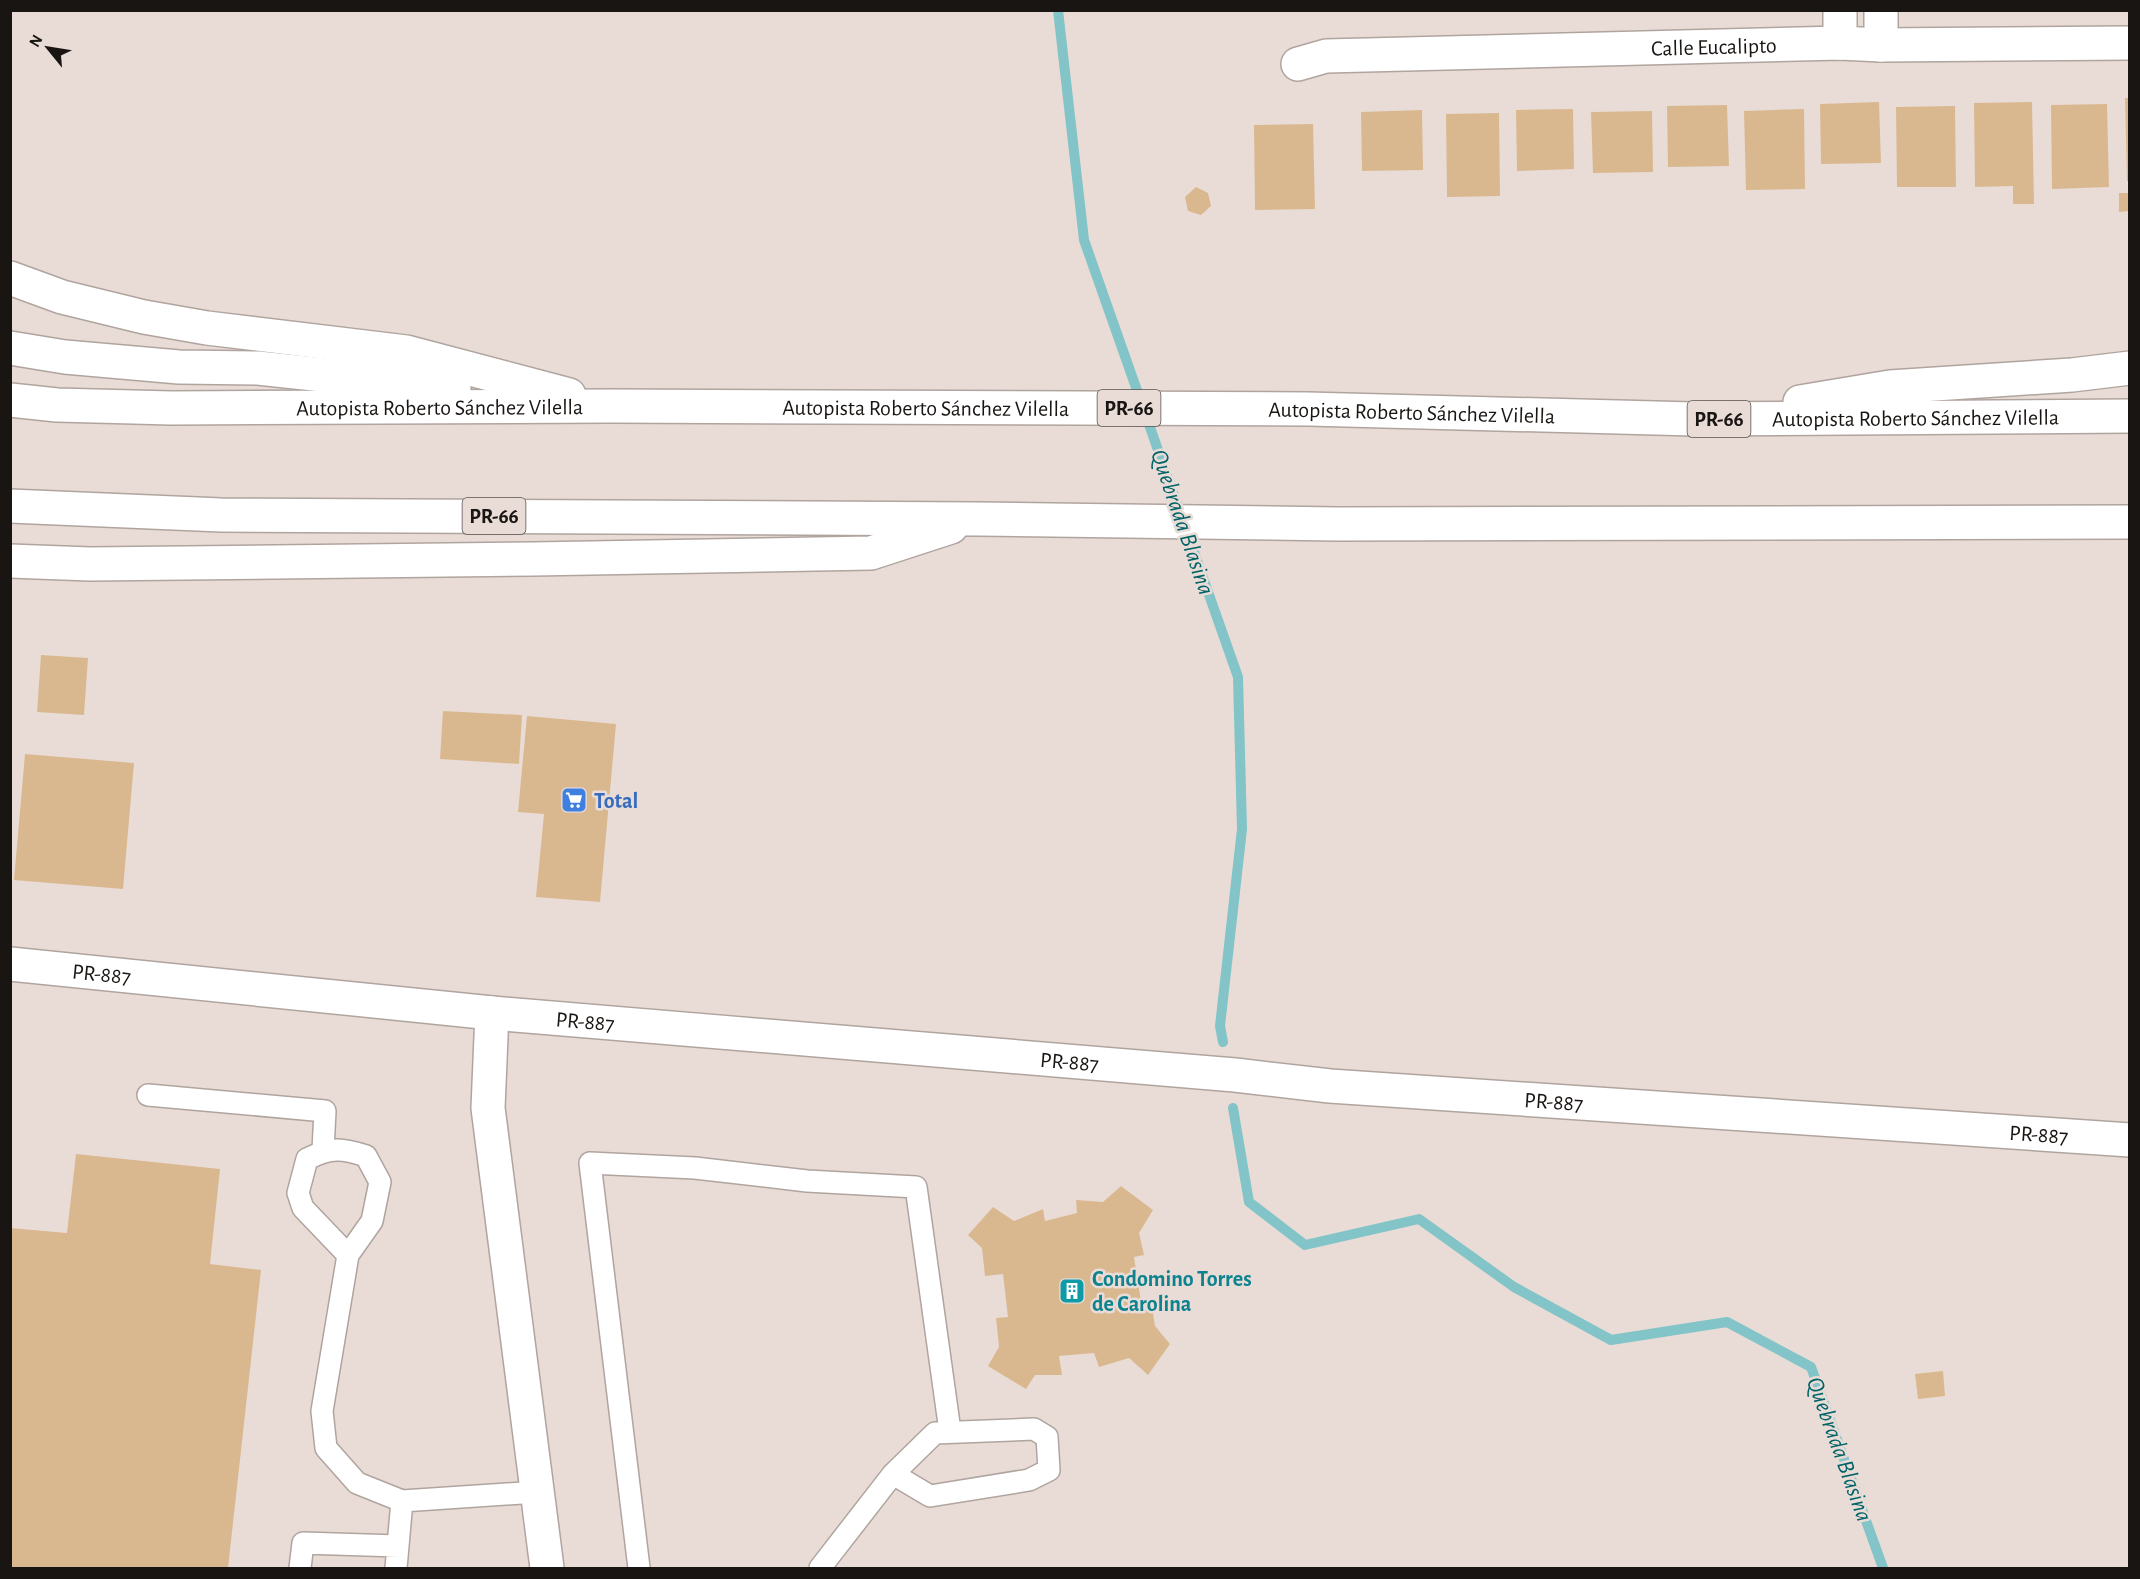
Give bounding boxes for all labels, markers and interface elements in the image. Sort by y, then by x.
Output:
north arrow [18,18,78,78]
text: N [26,32,46,50]
street label: Calle Eucalipto [1651,35,1777,60]
road number: PR-66 [1098,390,1160,426]
street label: Autopista Roberto Sánchez Vilella [296,396,583,419]
street label: Autopista Roberto Sánchez Vilella [782,397,1069,420]
street label: Autopista Roberto Sánchez Vilella [1268,399,1555,427]
road number: PR-66 [1688,401,1750,437]
street label: Autopista Roberto Sánchez Vilella [1772,406,2059,430]
water label: Quebrada Blasina [1146,447,1218,598]
road number: PR-66 [462,498,526,534]
supermarket icon: Total [559,785,589,815]
place label: Total [594,790,638,812]
street label: PR-887 [71,960,132,988]
street label: PR-887 [555,1008,615,1035]
street label: PR-887 [1039,1049,1100,1076]
street label: PR-887 [1524,1089,1584,1115]
street label: PR-887 [2008,1122,2069,1148]
place label: Condomino Torres de Carolina [1092,1268,1252,1315]
building icon: Condomino Torres de Carolina [1057,1276,1087,1306]
water label: Quebrada Blasina [1802,1374,1876,1525]

